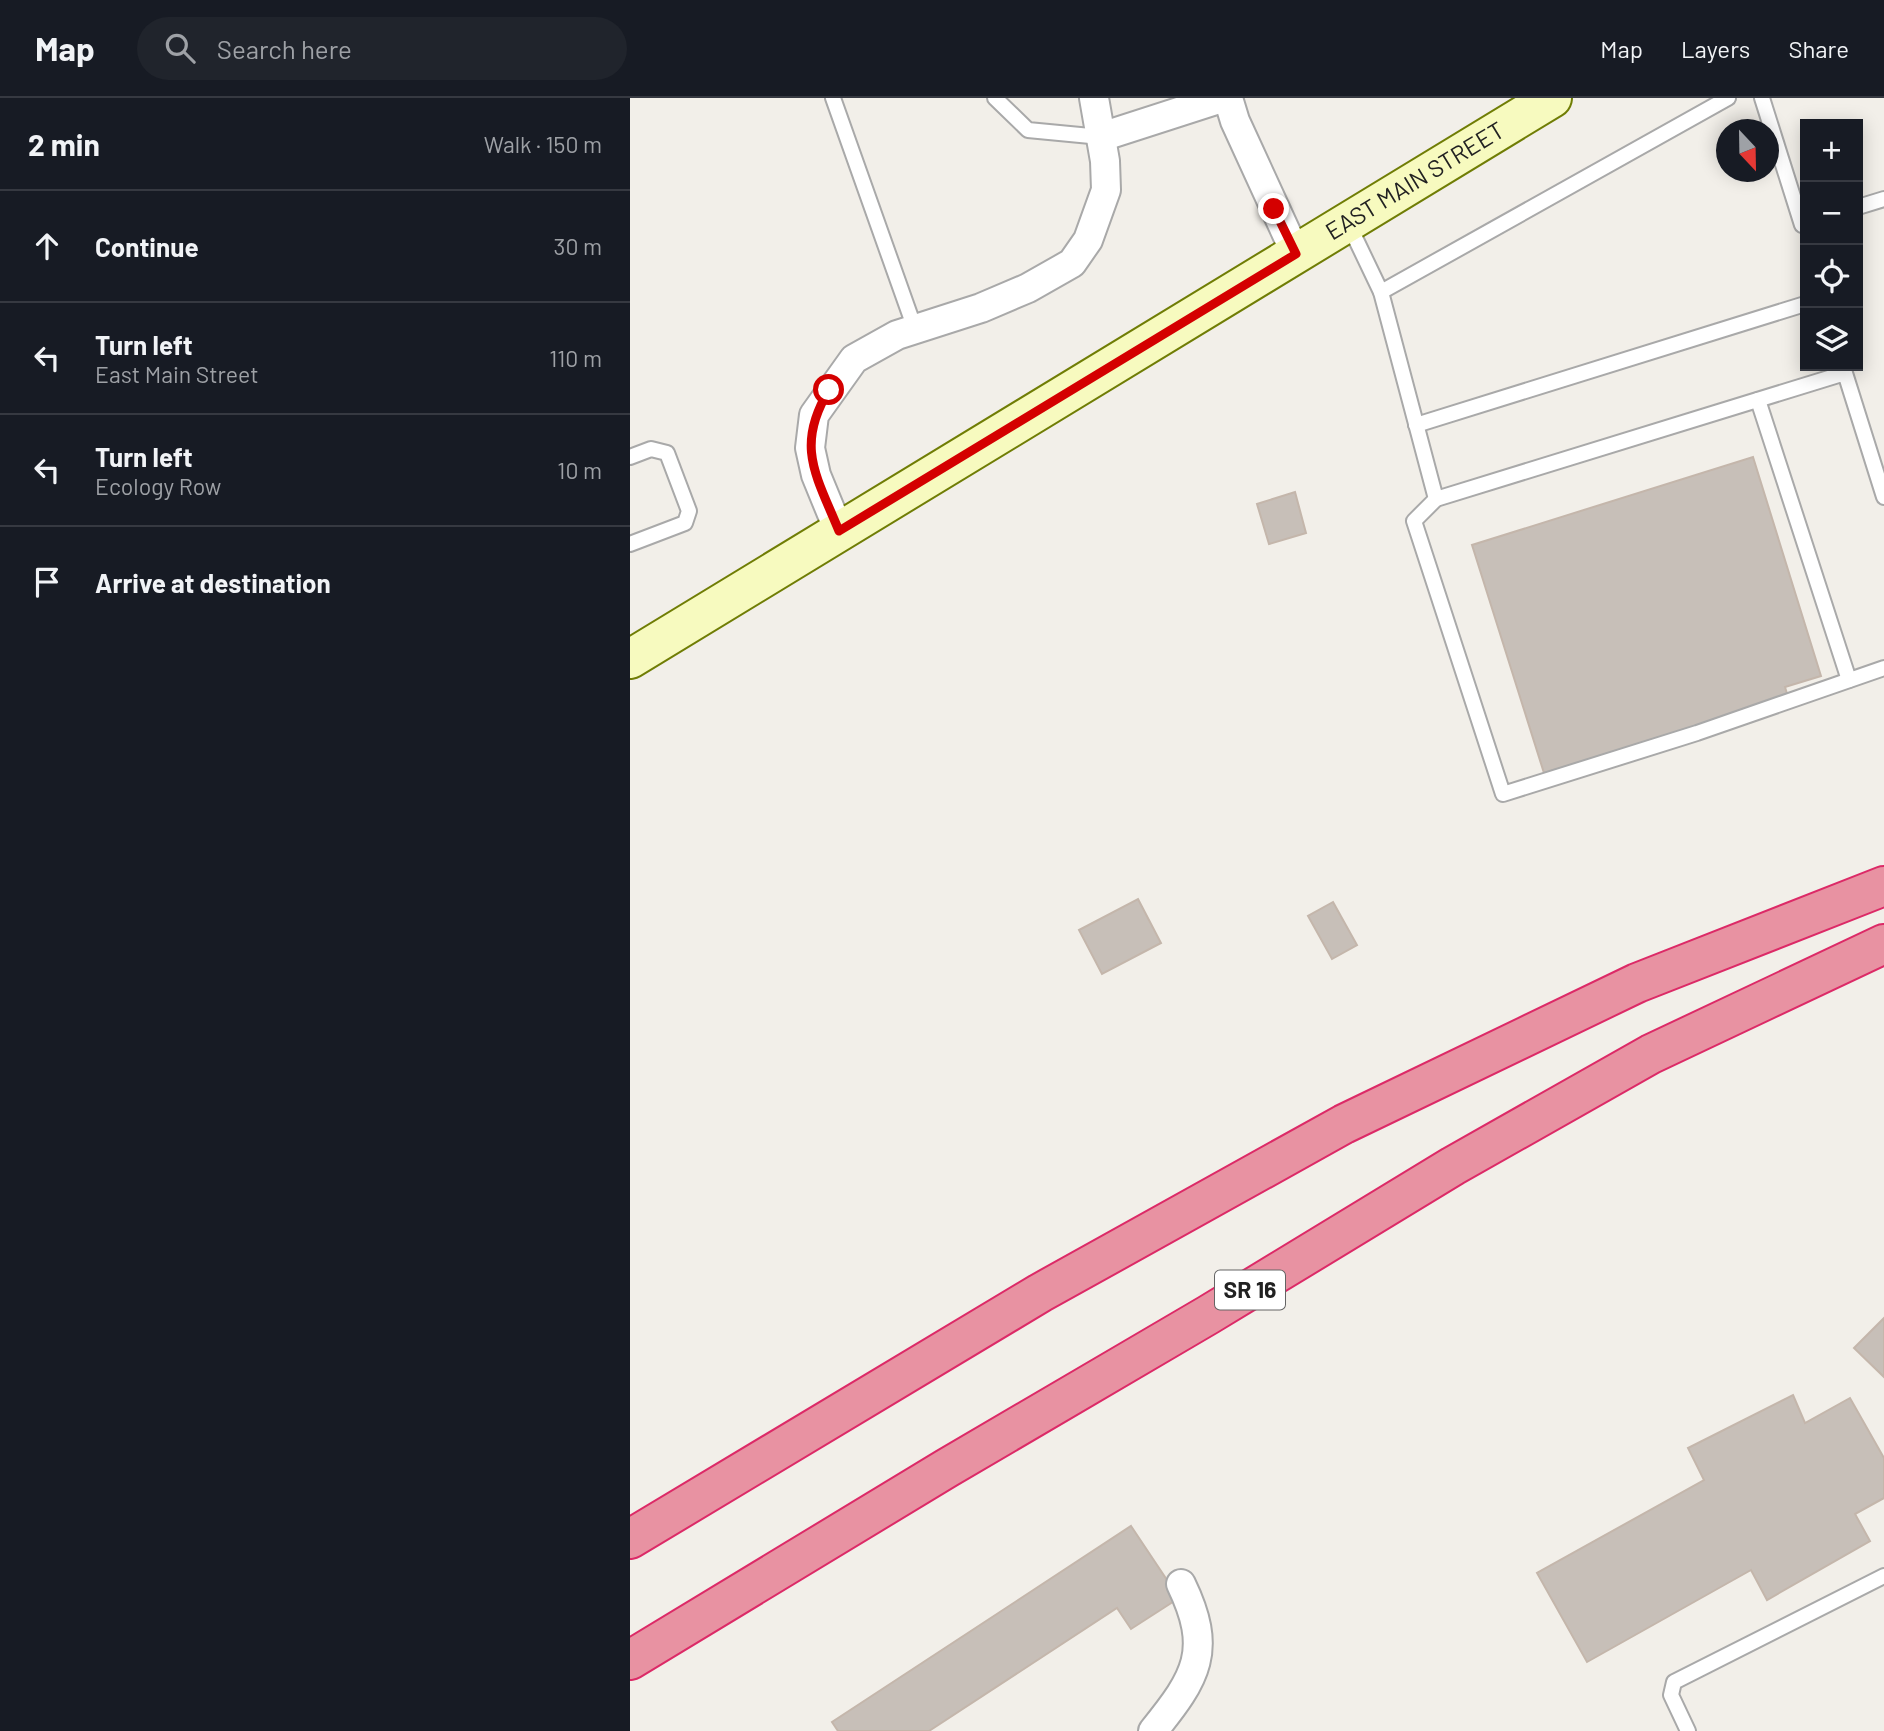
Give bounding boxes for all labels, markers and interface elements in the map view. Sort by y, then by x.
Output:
search box [137,17,627,80]
text: Map [35,28,95,68]
icon: search [161,29,199,67]
text: Search here [217,33,352,64]
text: Map [1600,34,1643,63]
text: Layers [1681,34,1750,63]
text: Share [1788,34,1849,63]
street label: EAST MAIN STREET [1320,115,1509,245]
north arrow [1716,119,1779,182]
map controls [1800,119,1863,371]
button: + [1800,119,1863,182]
text: 2 min [28,126,100,162]
text: Walk · 150 m [484,130,602,158]
button: − [1800,182,1863,245]
route end [1258,193,1289,224]
icon: ahead [28,227,66,265]
text: Continue [95,231,199,262]
text: 30 m [554,232,602,260]
button: locate [1800,245,1863,308]
button: layers [1800,308,1863,371]
text: Turn left [95,329,193,360]
icon: left [28,339,66,377]
text: 110 m [549,344,602,372]
text: East Main Street [95,360,259,388]
route start [813,374,844,405]
text: Turn left [95,441,193,472]
icon: left [28,451,66,489]
text: 10 m [557,456,602,484]
text: Ecology Row [95,472,221,500]
icon: arrive [28,563,66,601]
text: Arrive at destination [95,567,331,598]
road number: SR 16 [1215,1270,1285,1310]

